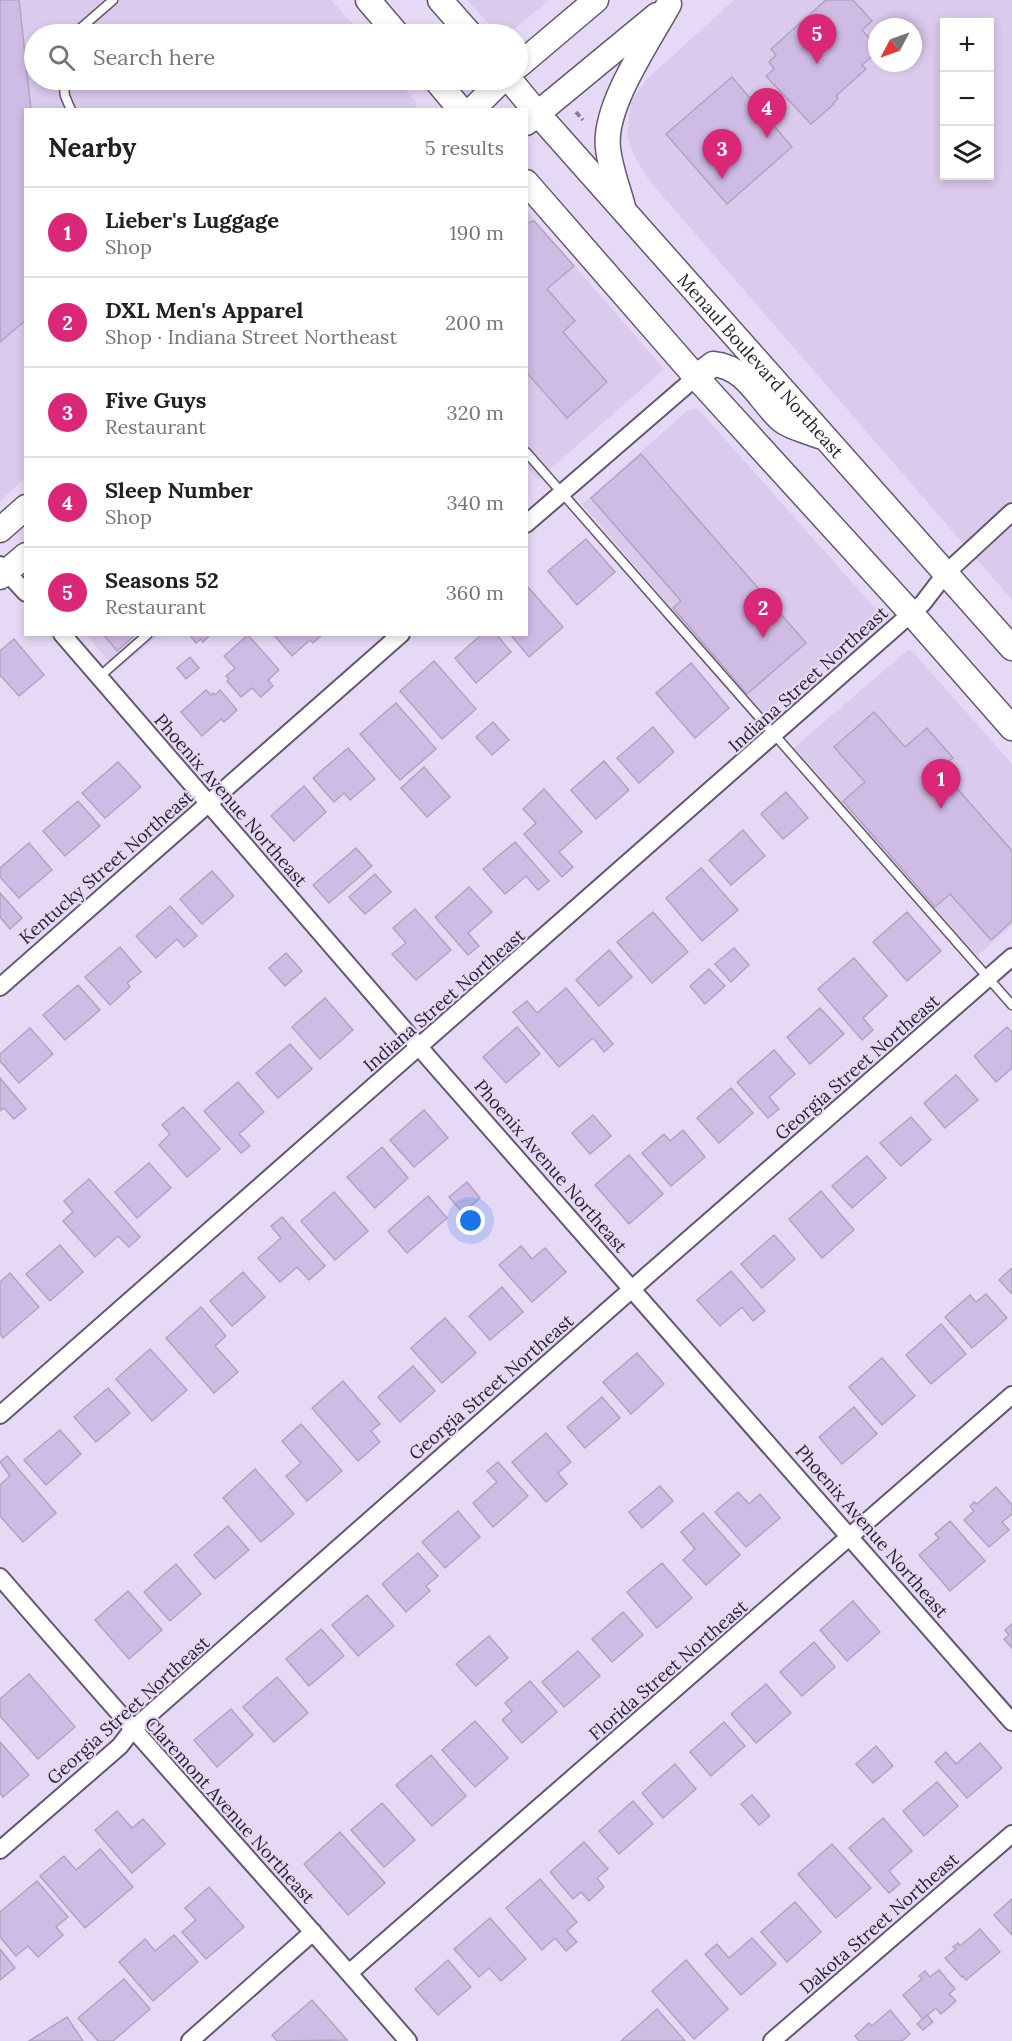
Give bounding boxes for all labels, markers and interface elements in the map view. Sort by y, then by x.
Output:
pin: 5 [798,14,836,64]
north arrow [868,18,922,72]
map controls [940,18,994,180]
button: + [940,18,994,72]
search box [24,24,528,90]
icon: search [45,41,78,74]
text: Search here [93,43,215,71]
button: − [940,72,994,126]
pin: 4 [748,88,786,138]
button: layers [940,126,994,180]
pin: 3 [702,130,742,179]
text: Nearby [48,131,136,164]
text: 5 results [425,135,504,160]
text: Lieber's Luggage [105,206,279,234]
text: 1 [63,220,72,245]
text: 190 m [450,220,504,245]
text: Shop [105,234,152,259]
street label: Menaul Boulevard Northeast [673,268,849,462]
text: DXL Men's Apparel [105,296,303,324]
text: 2 [62,310,73,335]
text: 200 m [445,310,504,335]
text: Shop · Indiana Street Northeast [105,324,397,349]
text: Five Guys [105,386,206,414]
text: 3 [62,400,73,425]
text: 320 m [447,400,504,425]
text: Restaurant [105,414,206,439]
text: Sleep Number [105,476,253,504]
text: 4 [62,490,73,515]
text: 340 m [446,490,504,515]
text: Shop [105,504,152,529]
text: Seasons 52 [105,566,219,594]
text: 5 [62,580,73,605]
text: 360 m [446,580,504,605]
pin: 2 [744,588,783,638]
text: Restaurant [105,594,206,619]
street label: Indiana Street Northeast [724,601,893,757]
street label: Phoenix Avenue Northeast [149,709,313,891]
pin: 1 [922,760,960,809]
street label: Kentucky Street Northeast [14,785,198,949]
street label: Indiana Street Northeast [358,924,530,1076]
street label: Georgia Street Northeast [770,989,944,1145]
street label: Phoenix Avenue Northeast [469,1075,633,1257]
your location [456,1206,485,1235]
street label: Georgia Street Northeast [404,1309,578,1465]
street label: Phoenix Avenue Northeast [790,1440,954,1622]
street label: Florida Street Northeast [584,1595,752,1745]
street label: Georgia Street Northeast [42,1631,214,1789]
street label: Claremont Avenue Northeast [140,1712,320,1908]
street label: Dakota Street Northeast [795,1848,963,1998]

